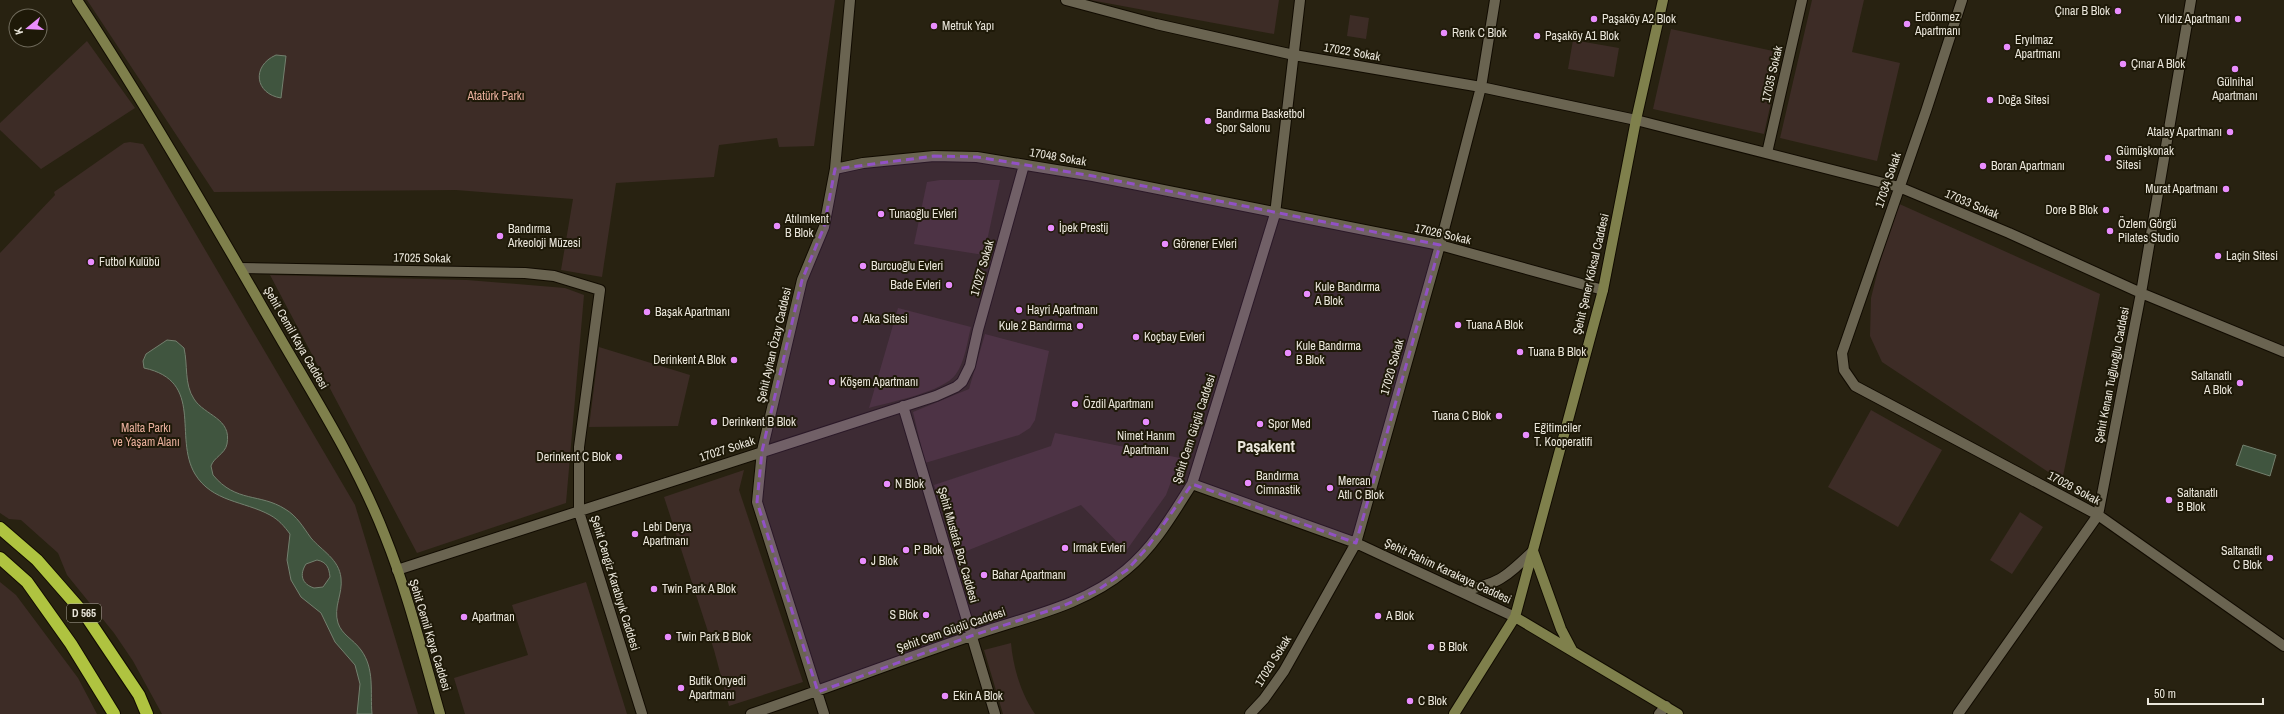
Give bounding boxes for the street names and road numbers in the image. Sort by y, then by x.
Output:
street label: 17022 Sokak [1322,39,1382,65]
street label: 17035 Sokak [1758,44,1786,104]
street label: 17048 Sokak [1028,144,1088,170]
street label: 17034 Sokak [1871,150,1905,210]
street label: 17033 Sokak [1942,185,2002,223]
street label: Şehit Şener Köksal Caddesi [1569,212,1613,336]
street label: 17026 Sokak [1413,220,1473,248]
street label: 17027 Sokak [966,238,998,298]
street label: 17025 Sokak [393,249,451,267]
street label: Şehit Cemil Kaya Caddesi [260,284,332,392]
street label: Şehit Ayhan Özay Caddesi [752,285,795,404]
street label: Şehit Kenan Tuğluoğlu Caddesi [2091,305,2133,445]
street label: 17020 Sokak [1376,337,1408,397]
street label: Şehit Cem Güçlü Caddesi [1169,372,1219,486]
street label: 17027 Sokak [697,432,757,465]
street label: 17026 Sokak [2045,467,2103,509]
street label: Şehit Mustafa Boz Caddesi [934,485,982,605]
street label: Şehit Cengiz Karabıyık Caddesi [587,513,643,653]
street label: Şehit Rahim Karakaya Caddesi [1382,535,1514,607]
street label: Şehit Cemil Kaya Caddesi [405,577,455,693]
road number: D 565 [67,604,101,622]
street label: Şehit Cem Güçlü Caddesi [894,604,1008,656]
street label: 17020 Sokak [1251,632,1295,690]

